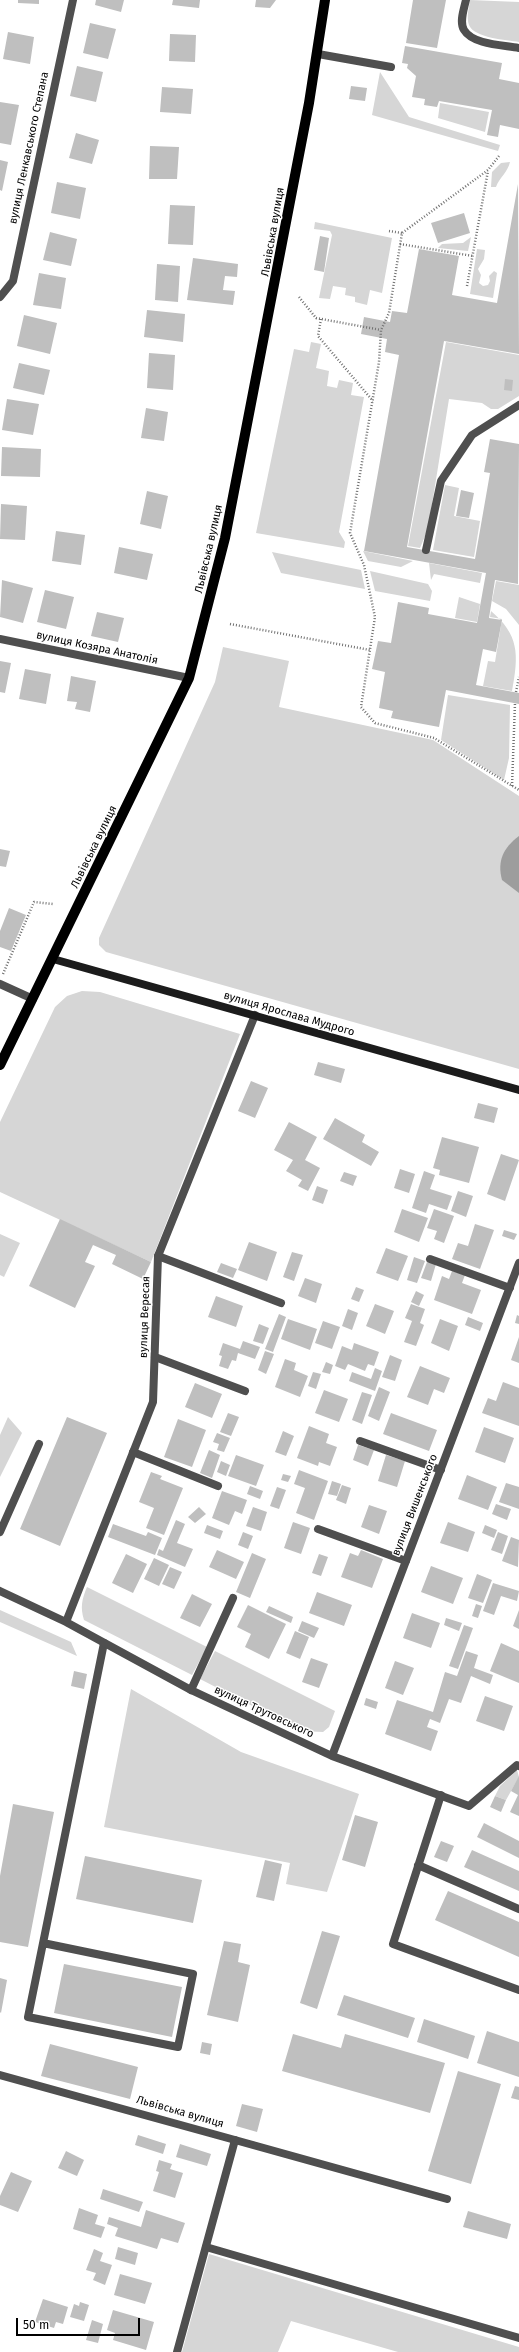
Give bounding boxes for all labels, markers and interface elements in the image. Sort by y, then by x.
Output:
street label: вулиця Ленкавського Степана [6,71,52,225]
street label: Львівська вулиця [259,186,287,278]
street label: Львівська вулиця [192,503,226,595]
street label: вулиця Козяра Анатолія [35,629,159,667]
street label: Львівська вулиця [68,803,120,891]
street label: вулиця Ярослава Мудрого [222,989,356,1039]
street label: вулиця Вересая [137,1276,153,1358]
street label: вулиця Вишенського [389,1452,441,1558]
street label: вулиця Трутовського [212,1683,316,1741]
street label: Львівська вулиця [135,2093,225,2131]
scale bar [18,2310,142,2336]
text: 50 m [23,2318,49,2332]

